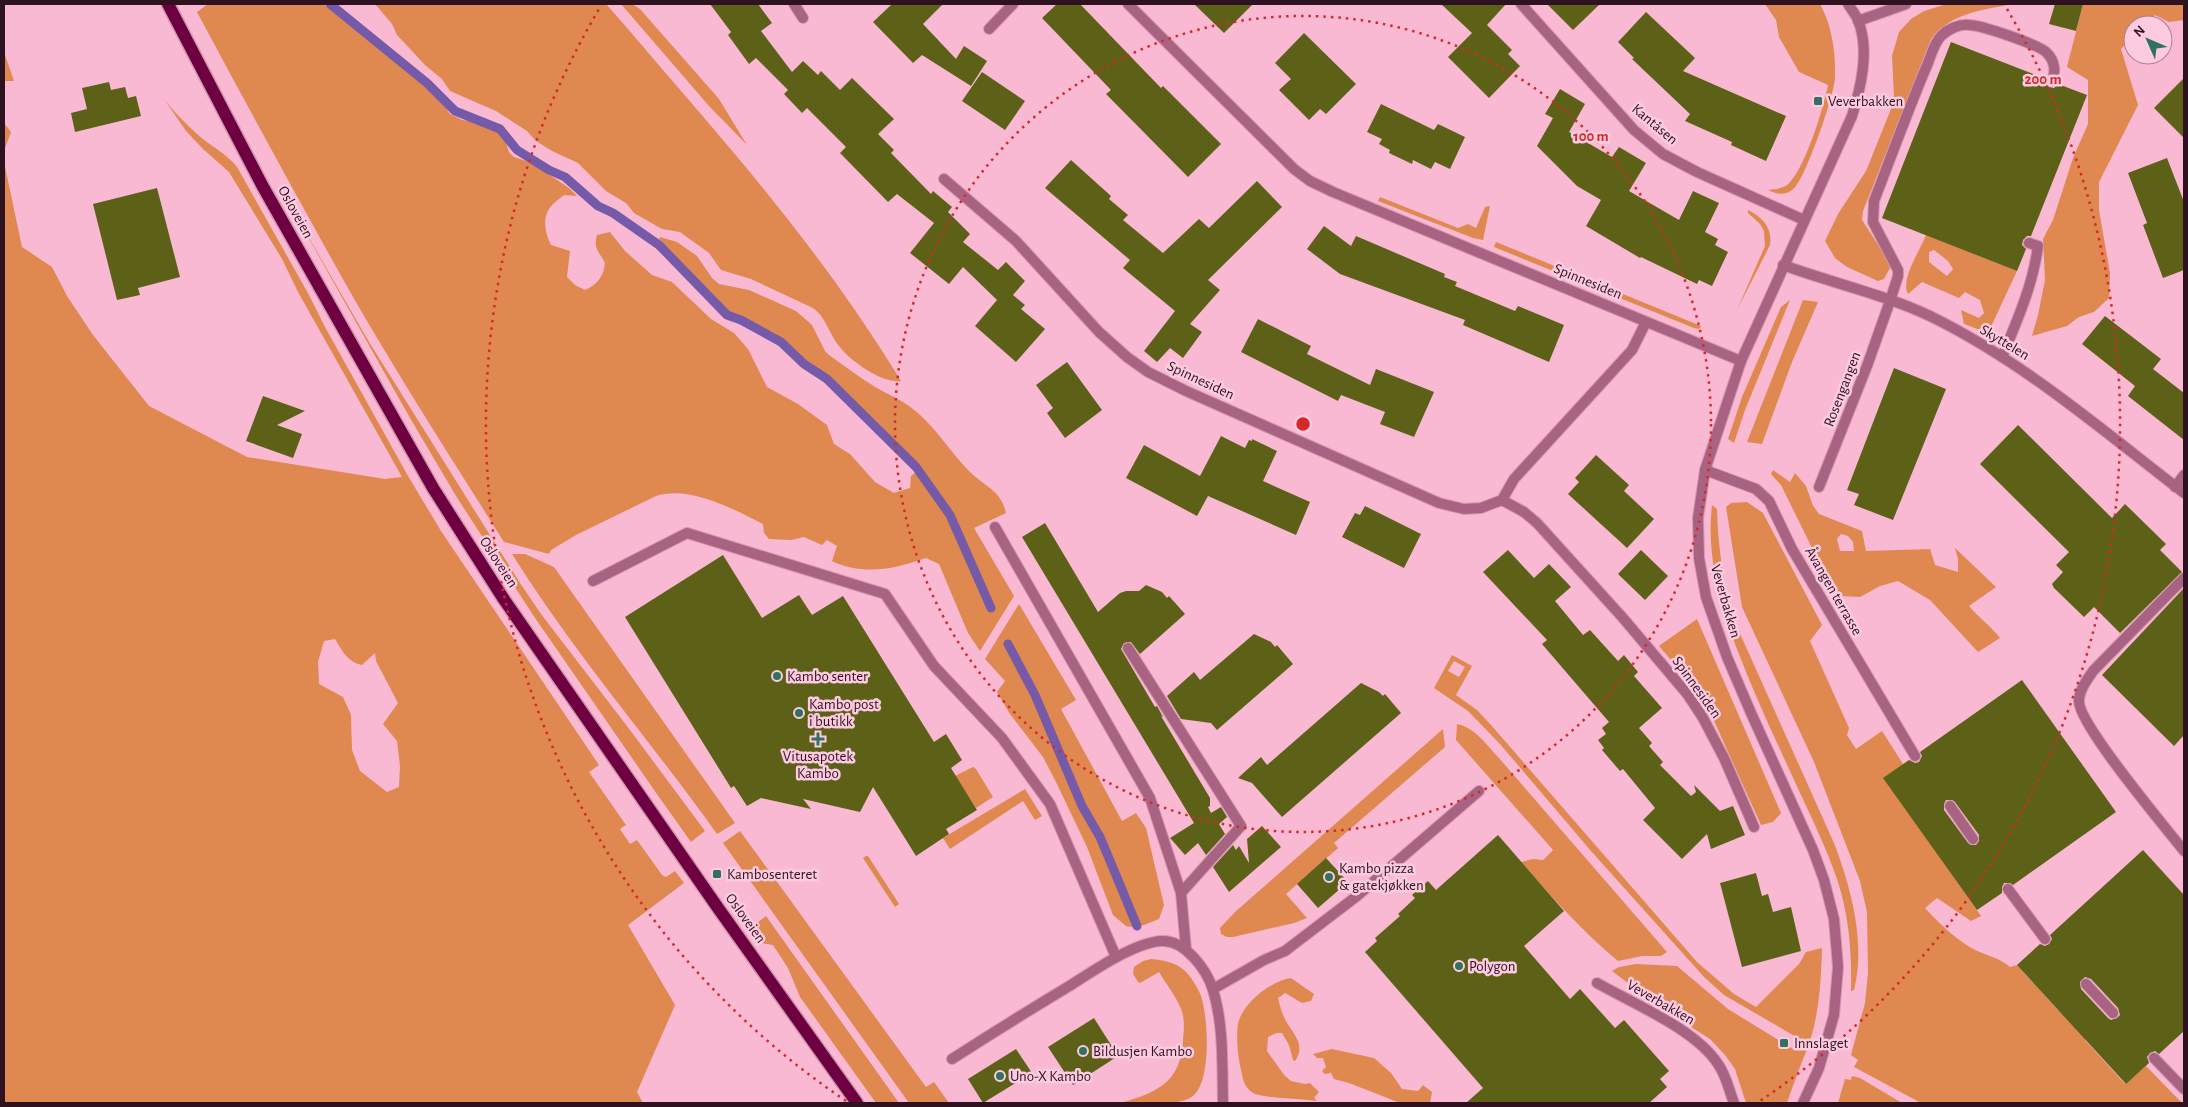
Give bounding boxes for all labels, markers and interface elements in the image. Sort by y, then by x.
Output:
north arrow [2123,15,2173,65]
text: N [2131,23,2148,40]
text: 200 m [2024,72,2062,87]
place label: Veverbakken [1828,94,1903,109]
marker: Veverbakken [1812,95,1824,107]
street label: Kantåsen [1629,101,1680,148]
text: 100 m [1573,129,1609,144]
street label: Osloveien [275,184,316,241]
street label: Spinnesiden [1552,261,1624,302]
street label: Skyttelen [1977,322,2032,363]
street label: Rosengangen [1821,350,1864,429]
street label: Spinnesiden [1165,358,1237,403]
centre of rings [1294,415,1312,433]
street label: Osloveien [477,534,520,590]
street label: Åvangen terrasse [1802,544,1866,638]
street label: Veverbakken [1708,563,1743,639]
street label: Spinnesiden [1669,654,1724,721]
place label: Kambo senter [787,669,868,684]
marker: Kambo senter [771,670,783,682]
place label: Kambo post i butikk [809,697,879,729]
marker: Kambo post i butikk [793,707,805,719]
marker: Vitusapotek Kambo [812,733,824,745]
place label: Vitusapotek Kambo [783,749,853,781]
place label: Kambo pizza & gatekjøkken [1339,861,1424,893]
place label: Kambosenteret [727,867,817,882]
marker: Kambosenteret [711,868,723,880]
marker: Kambo pizza & gatekjøkken [1323,871,1335,883]
street label: Osloveien [723,891,768,946]
place label: Polygon [1469,959,1516,974]
marker: Polygon [1453,960,1465,972]
street label: Veverbakken [1624,977,1697,1028]
place label: Innslaget [1794,1036,1849,1051]
marker: Innslaget [1778,1037,1790,1049]
place label: Bildusjen Kambo [1093,1044,1192,1059]
marker: Bildusjen Kambo [1077,1045,1089,1057]
place label: Uno-X Kambo [1010,1069,1091,1084]
marker: Uno-X Kambo [994,1070,1006,1082]

